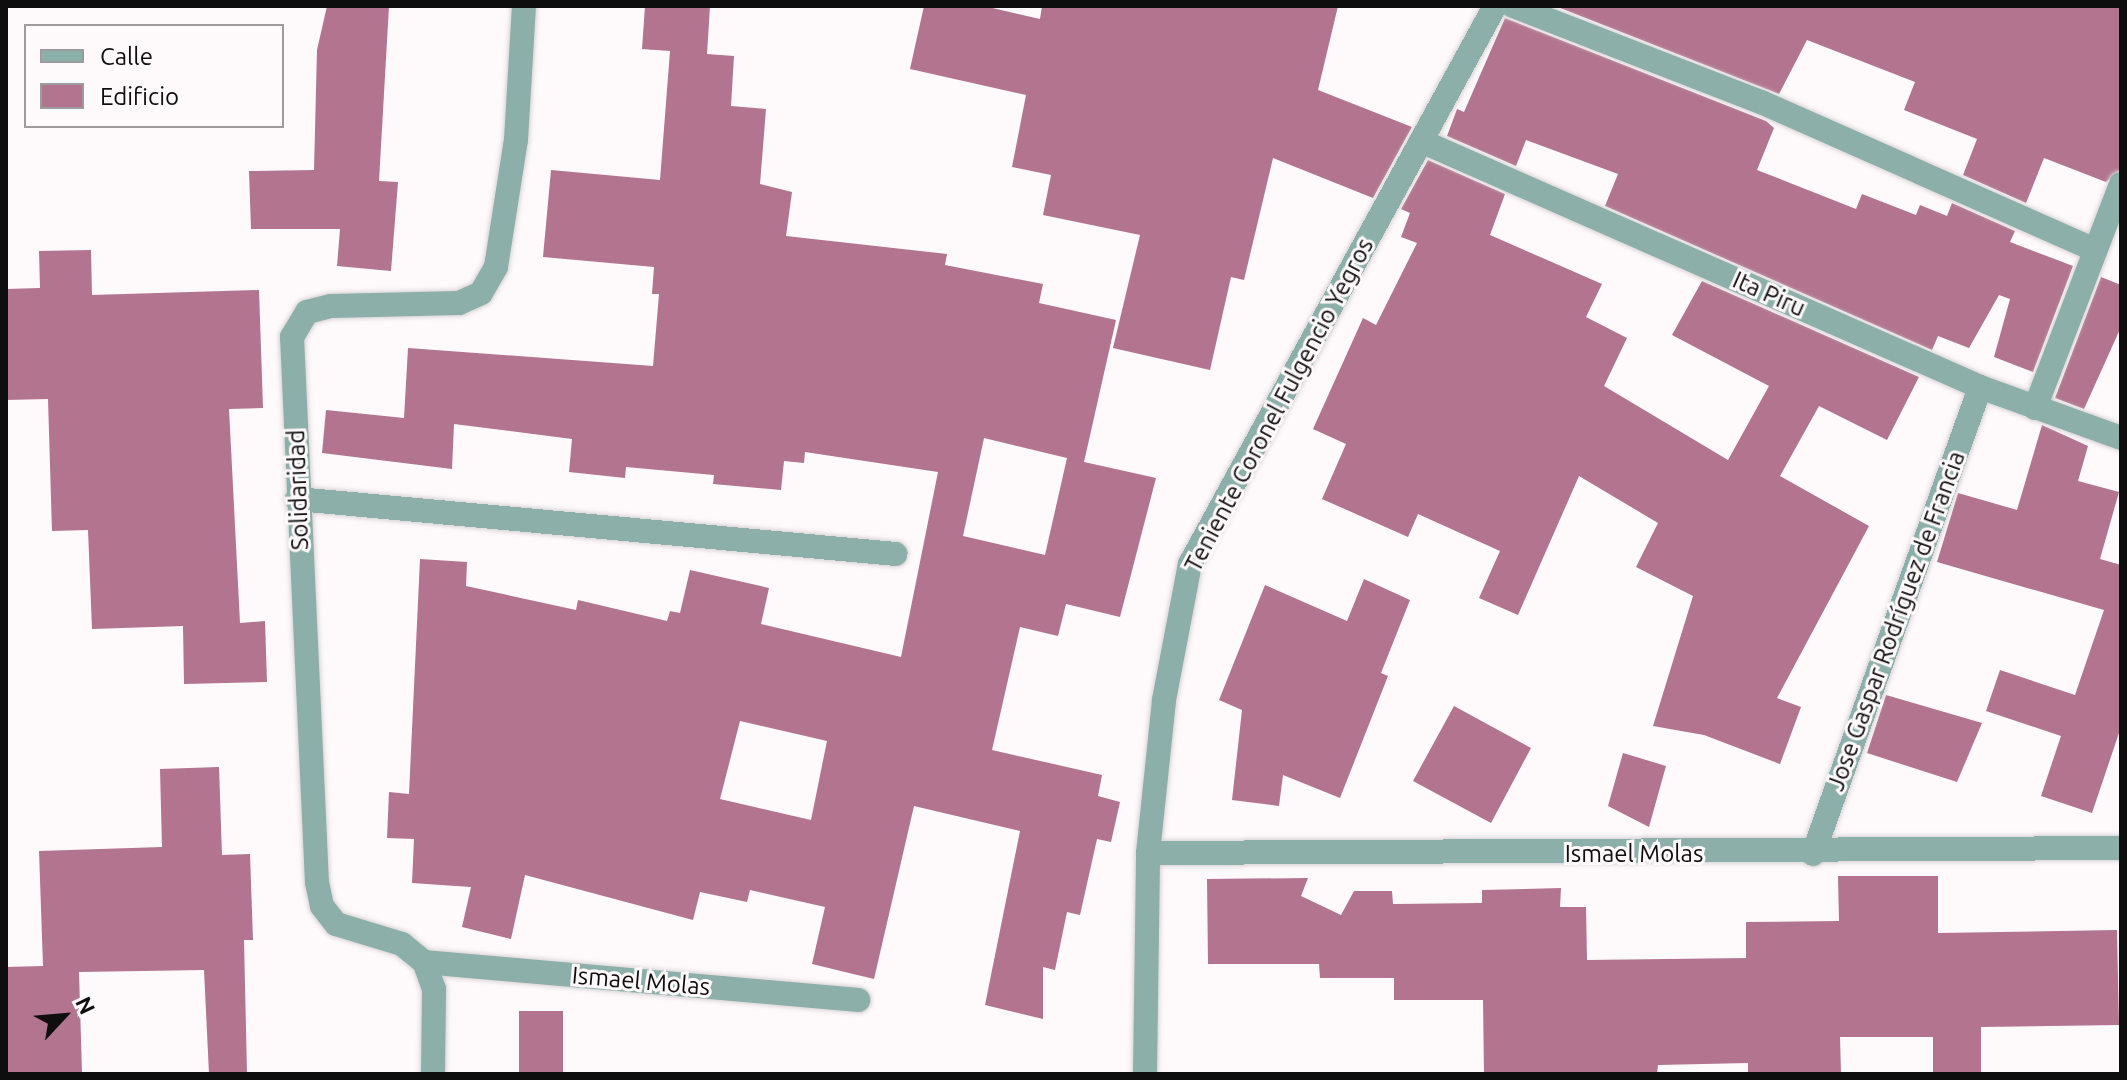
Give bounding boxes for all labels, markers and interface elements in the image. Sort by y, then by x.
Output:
legend [24,24,284,128]
text: Calle [100,43,153,70]
text: Edificio [100,83,179,110]
street label: Teniente Coronel Fulgencio Yegros [1179,233,1379,577]
street label: Ita Piru [1728,265,1810,323]
street label: Solidaridad [282,429,314,551]
street label: Jose Gaspar Rodríguez de Francia [1821,447,1971,795]
street label: Ismael Molas [1565,840,1703,868]
street label: Ismael Molas [571,961,711,1001]
north arrow [24,976,104,1056]
text: N [71,992,101,1018]

